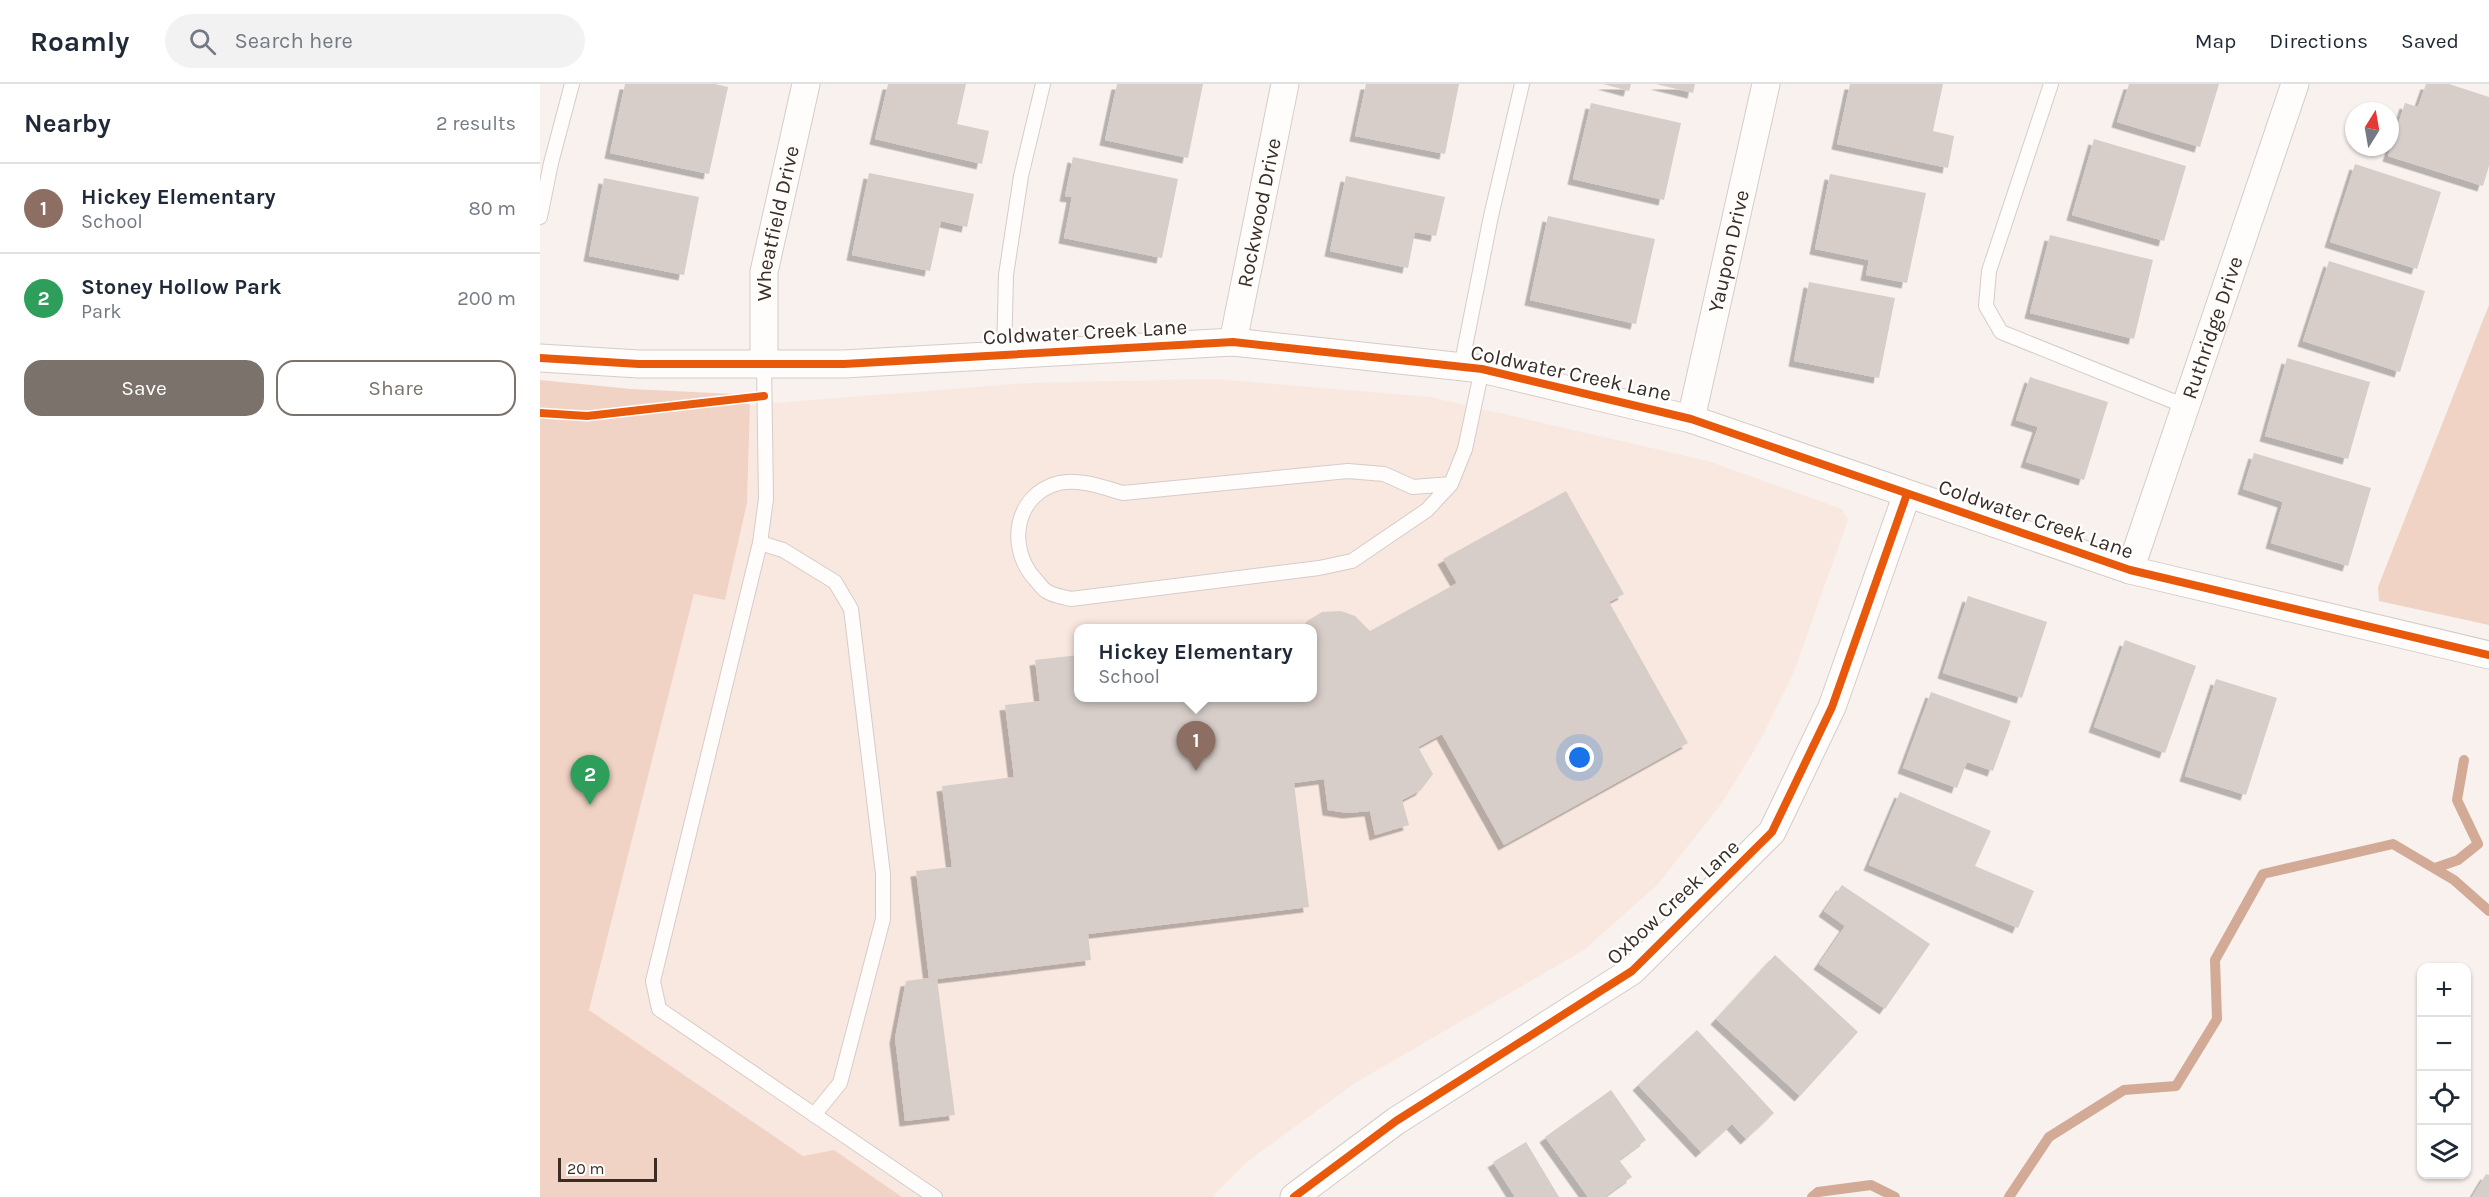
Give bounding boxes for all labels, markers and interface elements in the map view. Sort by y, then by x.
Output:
search box [165,14,585,68]
text: Roamly [30,25,129,58]
icon: search [186,25,219,58]
text: Search here [234,28,353,54]
text: Map [2195,29,2236,53]
text: Directions [2269,29,2368,53]
text: Saved [2401,29,2459,53]
north arrow [2345,102,2399,156]
text: Nearby [24,108,111,139]
text: 2 results [436,112,516,135]
street label: Rockwood Drive [1232,136,1286,289]
street label: Wheatfield Drive [752,143,804,301]
text: Hickey Elementary [81,184,275,210]
street label: Yaupon Drive [1703,188,1754,315]
text: 1 [40,197,47,220]
text: 80 m [468,197,516,220]
text: School [81,210,143,233]
street label: Ruthridge Drive [2177,253,2248,402]
text: Stoney Hollow Park [81,274,282,300]
text: 2 [37,287,50,310]
text: 200 m [457,287,516,310]
text: Park [81,300,122,323]
street label: Coldwater Creek Lane [982,315,1188,349]
street label: Coldwater Creek Lane [1469,340,1673,406]
button: Save [24,360,264,416]
button: Share [276,360,516,416]
street label: Coldwater Creek Lane [1935,474,2137,564]
popup [1074,624,1317,702]
text: Hickey Elementary [1098,639,1293,665]
text: School [1098,665,1160,688]
pin: 1 [1176,722,1216,771]
your location [1565,743,1594,772]
pin: 2 [571,756,610,805]
street label: Oxbow Creek Lane [1602,835,1744,969]
map controls [2417,963,2471,1179]
button: + [2417,963,2471,1017]
button: − [2417,1017,2471,1071]
button: locate [2417,1071,2471,1125]
button: layers [2417,1125,2471,1179]
scale bar [558,1155,657,1182]
text: 20 m [567,1159,605,1178]

